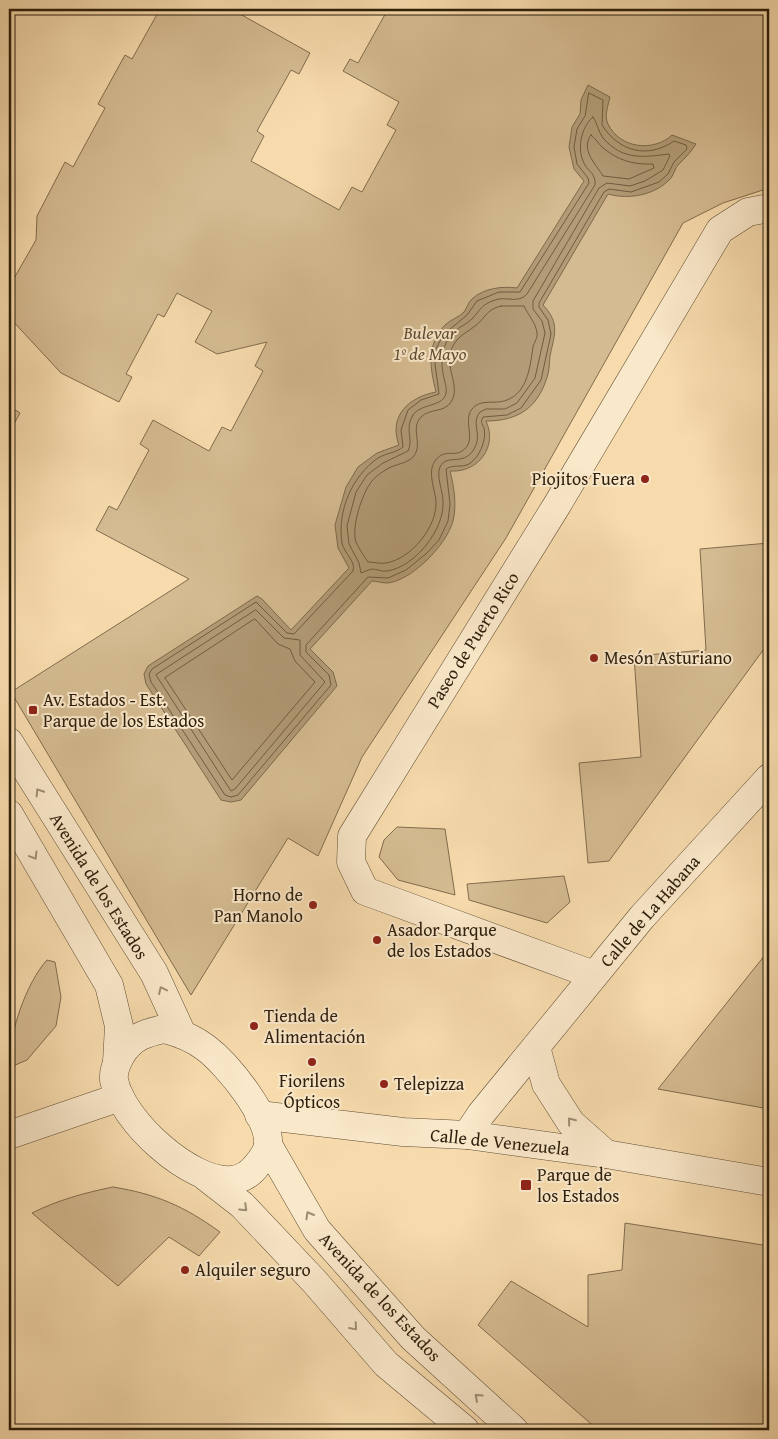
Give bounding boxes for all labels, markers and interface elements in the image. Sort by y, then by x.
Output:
park label: Bulevar 1º de Mayo [394,319,467,367]
place label: Piojitos Fuera [532,465,635,492]
marker: Piojitos Fuera [639,473,651,485]
street label: Paseo de Puerto Rico [420,566,525,713]
place label: Mesón Asturiano [604,644,732,671]
marker: Mesón Asturiano [588,652,600,664]
place label: Av. Estados - Est. Parque de los Estados [43,686,204,734]
marker: Av. Estados - Est. Parque de los Estados [27,704,39,716]
one-way arrow [36,788,46,797]
street label: Avenida de los Estados [43,807,156,964]
street label: Calle de La Habana [593,848,706,973]
one-way arrow [27,851,37,860]
place label: Horno de Pan Manolo [214,881,303,929]
marker: Horno de Pan Manolo [307,899,319,911]
place label: Asador Parque de los Estados [387,916,497,964]
marker: Asador Parque de los Estados [371,934,383,946]
one-way arrow [158,986,168,995]
place label: Tienda de Alimentación [264,1002,365,1050]
marker: Tienda de Alimentación [248,1020,260,1032]
marker: Fiorilens Ópticos [306,1056,318,1068]
place label: Fiorilens Ópticos [279,1067,345,1115]
place label: Telepizza [394,1070,465,1097]
marker: Telepizza [378,1078,390,1090]
one-way arrow [569,1118,577,1127]
street label: Calle de Venezuela [429,1121,572,1162]
place label: Parque de los Estados [537,1161,619,1209]
marker: Parque de los Estados [519,1178,533,1192]
one-way arrow [238,1202,247,1211]
one-way arrow [305,1211,315,1220]
street label: Avenida de los Estados [313,1226,448,1368]
place label: Alquiler seguro [195,1256,311,1283]
marker: Alquiler seguro [179,1264,191,1276]
one-way arrow [348,1322,357,1331]
one-way arrow [475,1394,484,1403]

